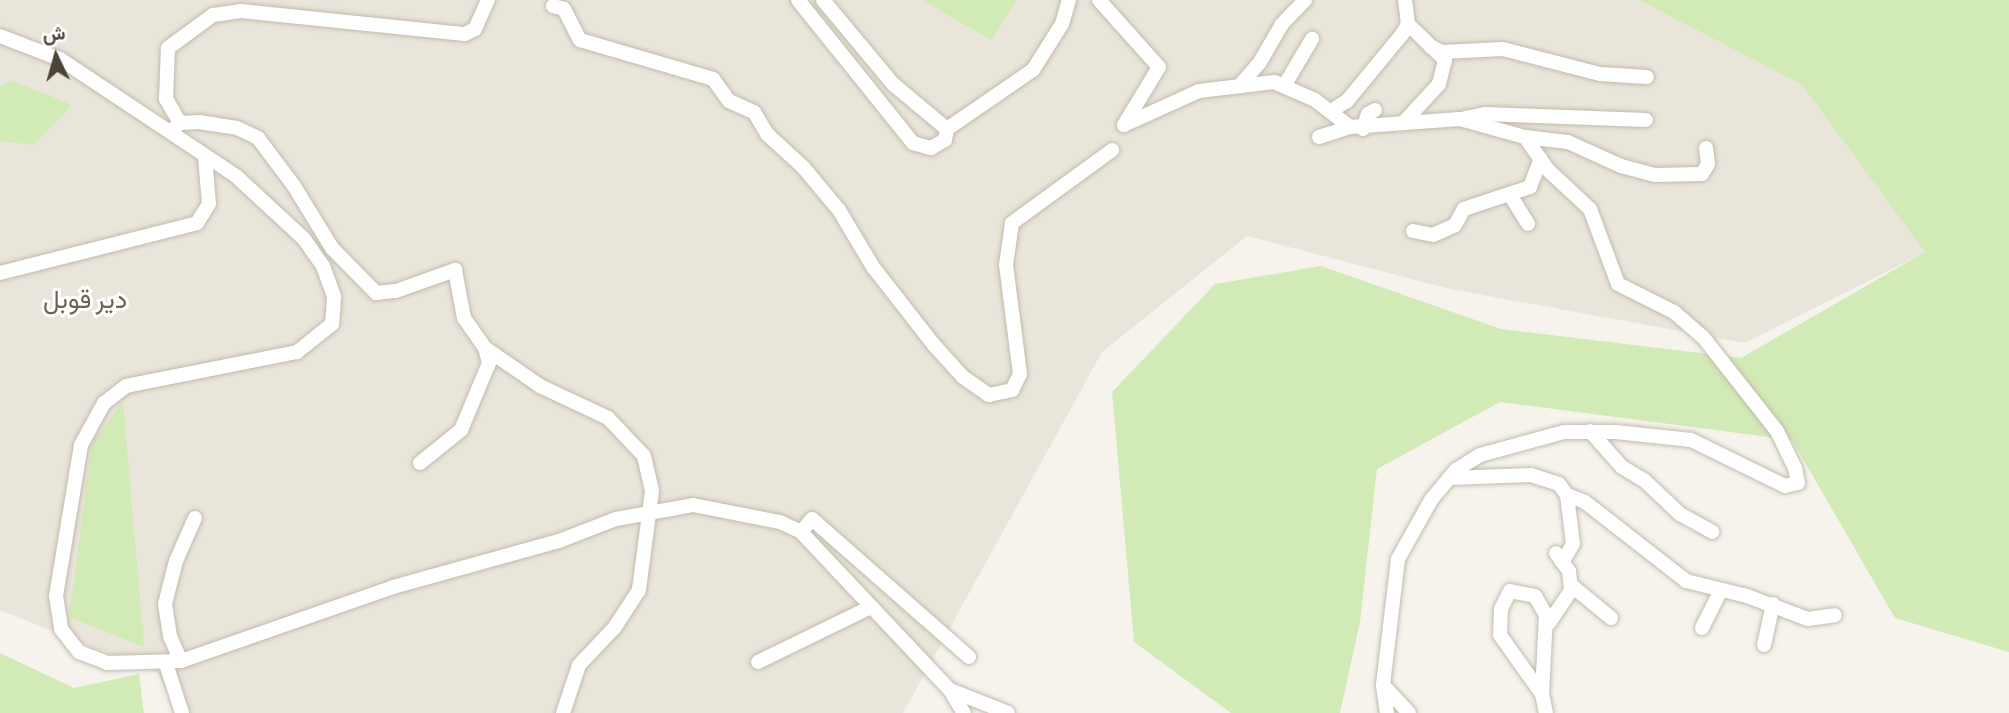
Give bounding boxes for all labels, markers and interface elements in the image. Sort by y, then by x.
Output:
north arrow [21,21,91,91]
text: ش [42,22,67,47]
district label: دير قوبل [43,285,127,317]

